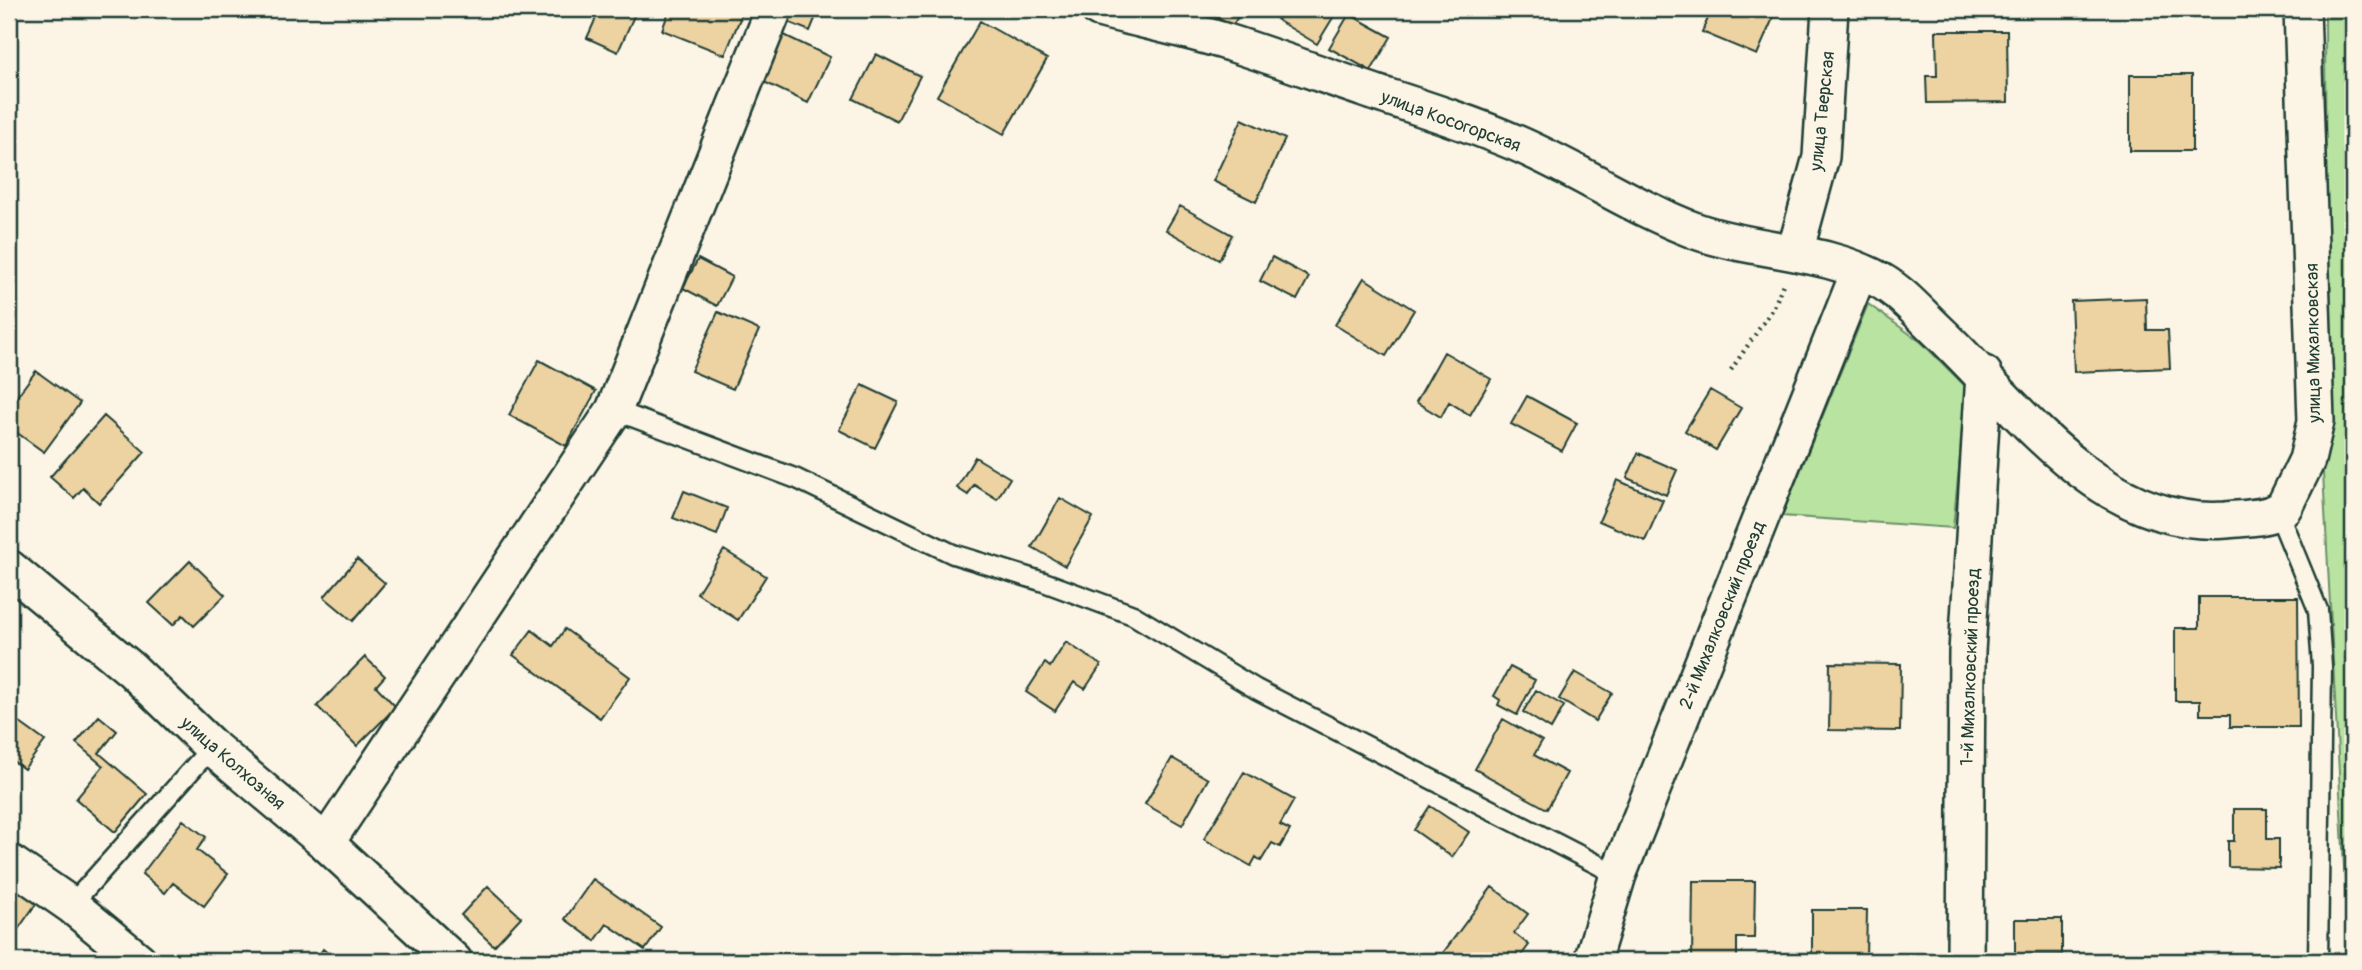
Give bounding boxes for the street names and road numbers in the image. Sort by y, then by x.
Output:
street label: улица Тверская [1805,50,1840,173]
street label: улица Косогорская [1377,85,1524,157]
street label: улица Михалковская [2301,263,2326,424]
street label: 2-й Михалковский проезд [1674,518,1771,712]
street label: 1-й Михалковский проезд [1956,568,1985,766]
street label: улица Колхозная [175,711,290,815]

